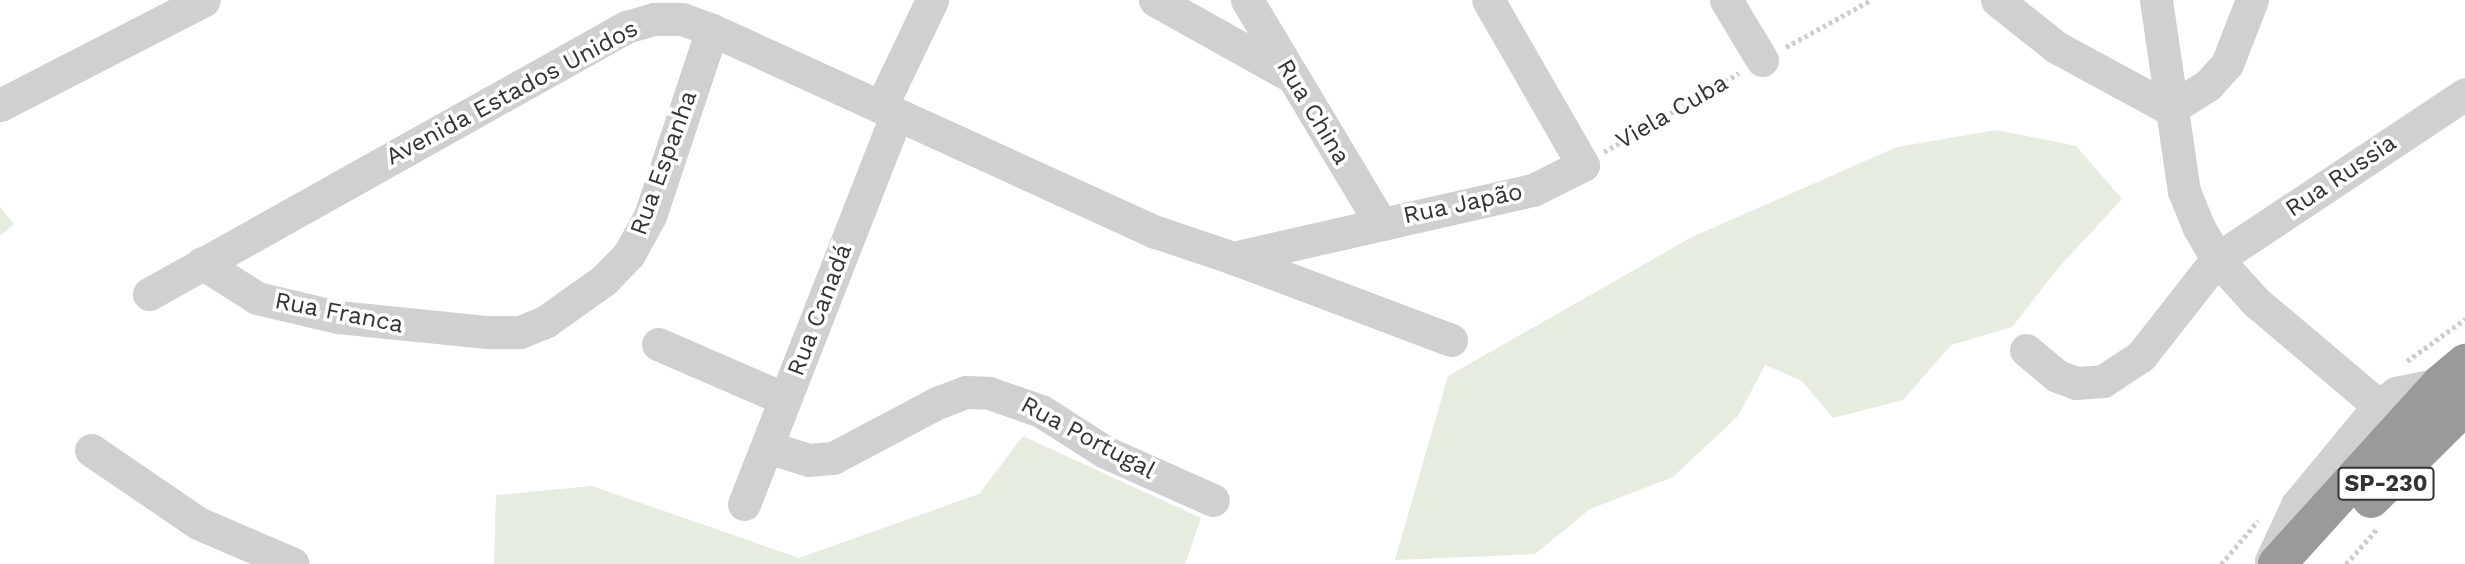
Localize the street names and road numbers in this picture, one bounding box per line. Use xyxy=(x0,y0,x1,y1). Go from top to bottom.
street label: Avenida Estados Unidos xyxy=(381,14,643,172)
street label: Rua China xyxy=(1270,54,1356,170)
street label: Viela Cuba xyxy=(1611,68,1733,156)
street label: Rua Espanha xyxy=(624,87,704,239)
street label: Rua Russia xyxy=(2280,128,2402,224)
street label: Rua Japão xyxy=(1400,177,1526,231)
street label: Rua Canadá xyxy=(782,240,858,380)
street label: Rua Franca xyxy=(272,286,406,340)
street label: Rua Portugal xyxy=(1016,390,1160,486)
road number: SP-230 xyxy=(2337,464,2435,504)

